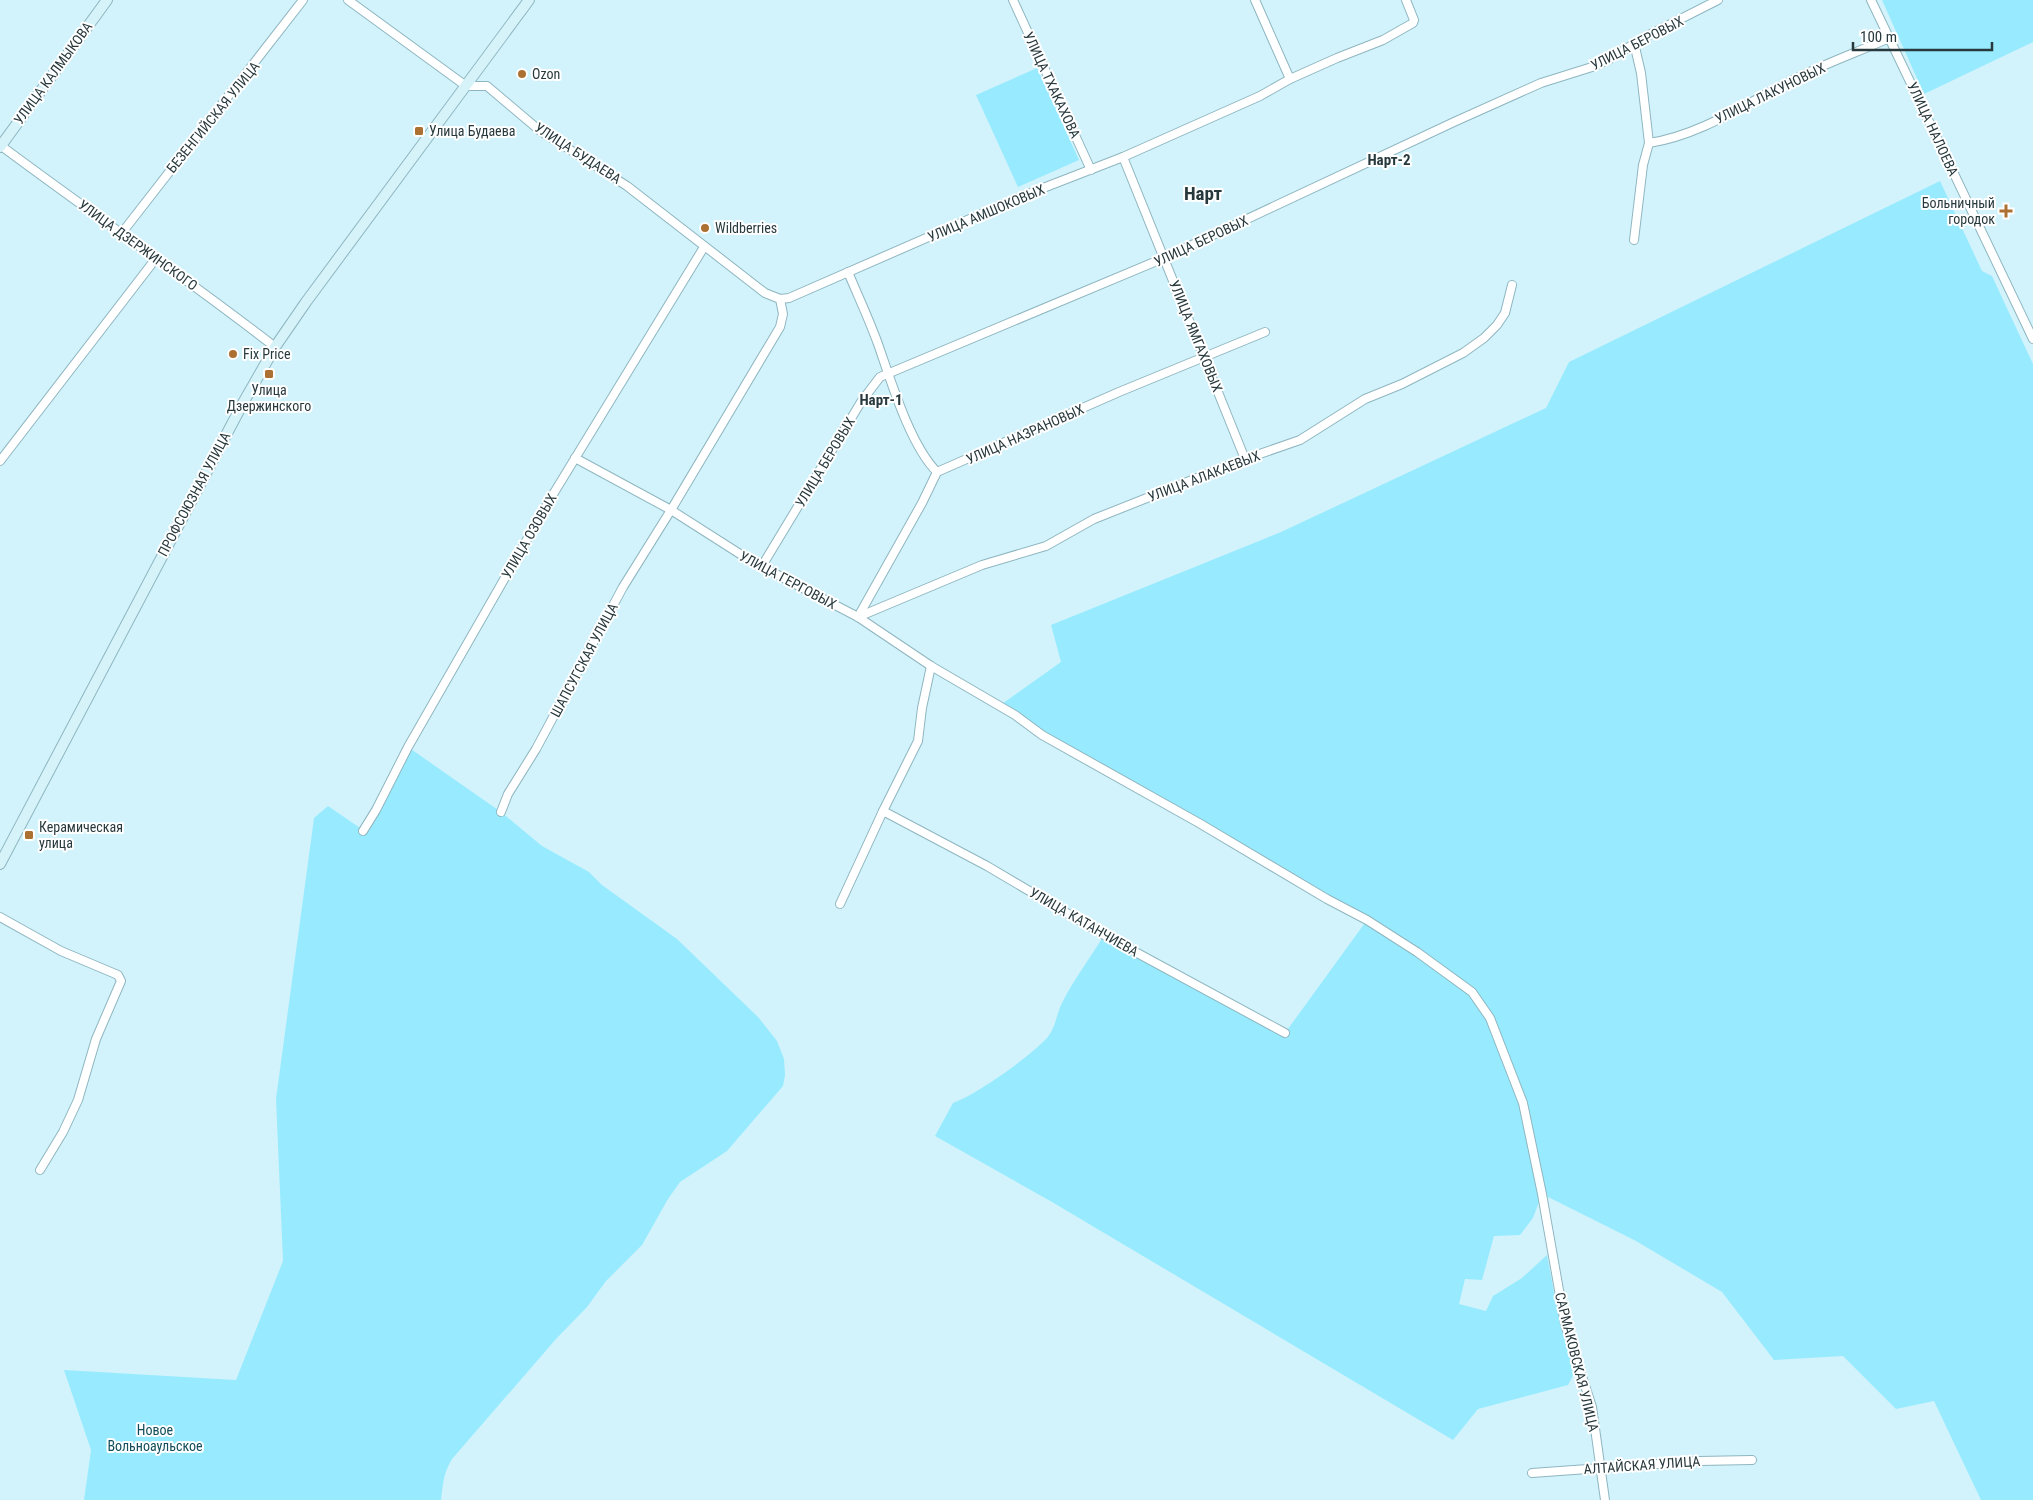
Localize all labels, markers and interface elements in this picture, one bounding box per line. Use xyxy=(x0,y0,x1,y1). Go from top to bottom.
street label: УЛИЦА БЕРОВЫХ xyxy=(1588,13,1686,73)
street label: УЛИЦА КАЛМЫКОВА xyxy=(11,19,95,127)
scale bar xyxy=(1853,20,1992,52)
text: 100 m xyxy=(1860,28,1897,46)
street label: УЛИЦА ТХАКАХОВА xyxy=(1020,29,1084,141)
street label: БЕЗЕНГИЙСКАЯ УЛИЦА xyxy=(163,58,263,176)
street label: УЛИЦА ЛАКУНОВЫХ xyxy=(1712,59,1828,127)
place label: Ozon xyxy=(532,66,560,82)
marker: Ozon xyxy=(516,68,528,80)
street label: УЛИЦА НАЛОЕВА xyxy=(1904,80,1962,178)
street label: УЛИЦА БУДАЕВА xyxy=(532,119,624,187)
place label: Улица Будаева xyxy=(429,123,515,139)
marker: Улица Будаева xyxy=(413,125,425,137)
district label: Нарт-2 xyxy=(1367,151,1411,169)
street label: УЛИЦА АМШОКОВЫХ xyxy=(925,181,1047,245)
district label: Нарт xyxy=(1184,182,1223,205)
place label: Больничный городок xyxy=(1922,195,1995,227)
street label: УЛИЦА ДЗЕРЖИНСКОГО xyxy=(75,196,201,294)
marker: Больничный городок xyxy=(1999,204,2013,218)
street label: УЛИЦА БЕРОВЫХ xyxy=(1151,212,1251,270)
place label: Wildberries xyxy=(715,220,777,236)
marker: Wildberries xyxy=(699,222,711,234)
street label: УЛИЦА ЯМГАХОВЫХ xyxy=(1166,278,1226,394)
place label: Fix Price xyxy=(243,346,291,362)
marker: Fix Price xyxy=(227,348,239,360)
marker: Улица Дзержинского xyxy=(263,368,275,380)
place label: Улица Дзержинского xyxy=(227,382,311,414)
district label: Нарт-1 xyxy=(859,391,903,409)
street label: УЛИЦА НАЗРАНОВЫХ xyxy=(964,401,1087,467)
street label: УЛИЦА БЕРОВЫХ xyxy=(792,414,858,510)
street label: ПРОФСОЮЗНАЯ УЛИЦА xyxy=(154,429,234,559)
street label: УЛИЦА АЛАКАЕВЫХ xyxy=(1146,447,1263,505)
street label: УЛИЦА ОЗОВЫХ xyxy=(498,491,560,581)
street label: УЛИЦА ГЕРГОВЫХ xyxy=(737,548,839,612)
street label: ШАПСУГСКАЯ УЛИЦА xyxy=(547,600,621,720)
place label: Керамическая улица xyxy=(39,819,123,851)
marker: Керамическая улица xyxy=(23,829,35,841)
street label: УЛИЦА КАТАНЧИЕВА xyxy=(1027,884,1141,960)
street label: САРМАКОВСКАЯ УЛИЦА xyxy=(1552,1291,1602,1433)
park label: Новое Вольноаульское xyxy=(107,1422,203,1454)
street label: АЛТАЙСКАЯ УЛИЦА xyxy=(1583,1453,1701,1477)

